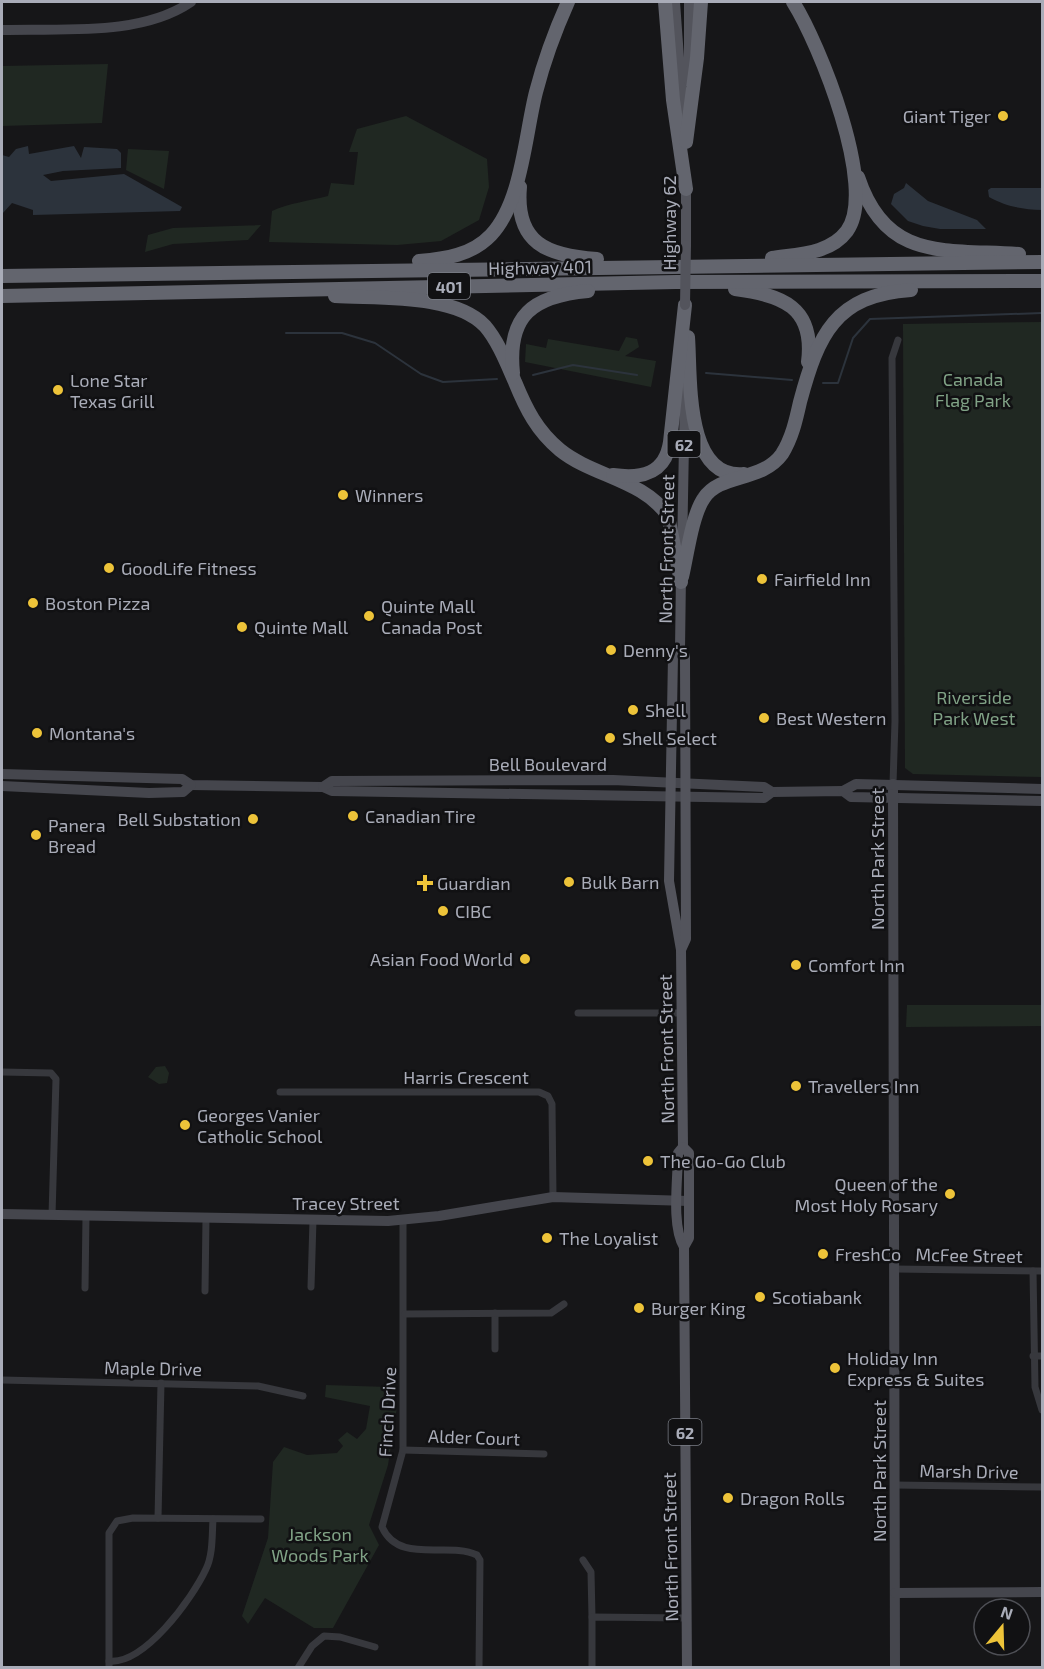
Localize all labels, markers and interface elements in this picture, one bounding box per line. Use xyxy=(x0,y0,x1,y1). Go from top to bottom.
place label: Giant Tiger xyxy=(903,105,991,127)
marker: Giant Tiger xyxy=(996,109,1010,123)
street label: Highway 62 xyxy=(658,175,680,271)
street label: Highway 401 xyxy=(488,255,592,279)
road number: 401 xyxy=(428,273,470,299)
park label: Canada Flag Park xyxy=(935,368,1011,411)
place label: Lone Star Texas Grill xyxy=(70,369,155,412)
marker: Lone Star Texas Grill xyxy=(51,383,65,397)
road number: 62 xyxy=(668,431,700,457)
street label: North Front Street xyxy=(654,474,678,624)
place label: Winners xyxy=(355,484,423,506)
marker: Winners xyxy=(336,488,350,502)
place label: GoodLife Fitness xyxy=(121,557,257,579)
marker: GoodLife Fitness xyxy=(102,561,116,575)
place label: Fairfield Inn xyxy=(774,568,871,590)
marker: Fairfield Inn xyxy=(755,572,769,586)
place label: Boston Pizza xyxy=(45,592,150,614)
place label: Quinte Mall Canada Post xyxy=(381,595,483,638)
marker: Boston Pizza xyxy=(26,596,40,610)
marker: Quinte Mall Canada Post xyxy=(362,609,376,623)
place label: Quinte Mall xyxy=(254,616,349,638)
marker: Quinte Mall xyxy=(235,620,249,634)
place label: Denny's xyxy=(623,639,688,661)
marker: Denny's xyxy=(604,643,618,657)
park label: Riverside Park West xyxy=(933,686,1016,729)
place label: Shell xyxy=(645,699,687,721)
marker: Shell xyxy=(626,703,640,717)
place label: Best Western xyxy=(776,707,886,729)
marker: Best Western xyxy=(757,711,771,725)
place label: Montana's xyxy=(49,722,135,744)
marker: Montana's xyxy=(30,726,44,740)
place label: Shell Select xyxy=(622,727,717,749)
marker: Shell Select xyxy=(603,731,617,745)
street label: Bell Boulevard xyxy=(489,753,607,775)
street label: North Park Street xyxy=(866,788,888,930)
place label: Canadian Tire xyxy=(365,805,476,827)
place label: Bell Substation xyxy=(117,808,241,830)
marker: Canadian Tire xyxy=(346,809,360,823)
marker: Bell Substation xyxy=(246,812,260,826)
place label: Panera Bread xyxy=(48,814,106,857)
marker: Panera Bread xyxy=(29,828,43,842)
place label: Bulk Barn xyxy=(581,871,659,893)
place label: Guardian xyxy=(437,872,511,894)
marker: Bulk Barn xyxy=(562,875,576,889)
marker: Guardian xyxy=(418,876,432,890)
place label: CIBC xyxy=(455,900,491,922)
marker: CIBC xyxy=(436,904,450,918)
place label: Asian Food World xyxy=(370,948,513,970)
marker: Asian Food World xyxy=(518,952,532,966)
place label: Comfort Inn xyxy=(808,954,905,976)
marker: Comfort Inn xyxy=(789,958,803,972)
street label: North Front Street xyxy=(654,974,678,1124)
street label: Harris Crescent xyxy=(403,1066,529,1088)
place label: Travellers Inn xyxy=(808,1075,919,1097)
marker: Travellers Inn xyxy=(789,1079,803,1093)
place label: Georges Vanier Catholic School xyxy=(197,1104,323,1147)
marker: Georges Vanier Catholic School xyxy=(178,1118,192,1132)
place label: The Go-Go Club xyxy=(660,1150,786,1172)
marker: The Go-Go Club xyxy=(641,1154,655,1168)
place label: Queen of the Most Holy Rosary xyxy=(795,1173,938,1216)
marker: Queen of the Most Holy Rosary xyxy=(943,1187,957,1201)
street label: Tracey Street xyxy=(292,1192,400,1214)
place label: The Loyalist xyxy=(559,1227,658,1249)
marker: The Loyalist xyxy=(540,1231,554,1245)
place label: FreshCo xyxy=(835,1243,901,1265)
street label: McFee Street xyxy=(915,1243,1023,1267)
marker: FreshCo xyxy=(816,1247,830,1261)
place label: Scotiabank xyxy=(772,1286,862,1308)
marker: Scotiabank xyxy=(753,1290,767,1304)
place label: Burger King xyxy=(651,1297,746,1319)
marker: Burger King xyxy=(632,1301,646,1315)
place label: Holiday Inn Express & Suites xyxy=(847,1347,984,1390)
street label: Maple Drive xyxy=(104,1356,202,1380)
marker: Holiday Inn Express & Suites xyxy=(828,1361,842,1375)
street label: Finch Drive xyxy=(374,1366,400,1458)
street label: North Park Street xyxy=(868,1400,890,1542)
road number: 62 xyxy=(668,1419,702,1445)
street label: Alder Court xyxy=(428,1424,521,1450)
street label: Marsh Drive xyxy=(919,1459,1019,1483)
street label: North Front Street xyxy=(658,1472,682,1622)
place label: Dragon Rolls xyxy=(740,1487,845,1509)
marker: Dragon Rolls xyxy=(721,1491,735,1505)
park label: Jackson Woods Park xyxy=(271,1523,369,1566)
north arrow xyxy=(972,1597,1032,1657)
text: N xyxy=(998,1601,1016,1623)

